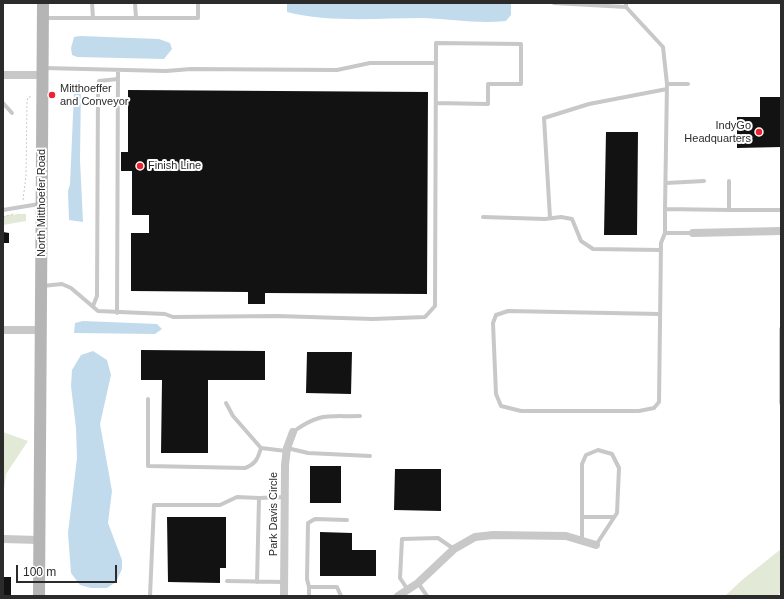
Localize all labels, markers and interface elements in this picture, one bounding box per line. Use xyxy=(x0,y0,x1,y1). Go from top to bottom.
place label: Mitthoeffer and Conveyor xyxy=(60,82,128,108)
marker: Mitthoeffer and Conveyor xyxy=(47,90,57,100)
place label: IndyGo Headquarters xyxy=(684,119,751,145)
marker: IndyGo Headquarters xyxy=(754,127,764,137)
street label: North Mitthoefer Road xyxy=(35,149,49,257)
place label: Finish Line xyxy=(148,159,201,173)
marker: Finish Line xyxy=(135,161,145,171)
street label: Park Davis Circle xyxy=(267,472,281,556)
scale bar xyxy=(18,557,119,583)
text: 100 m xyxy=(23,565,56,579)

